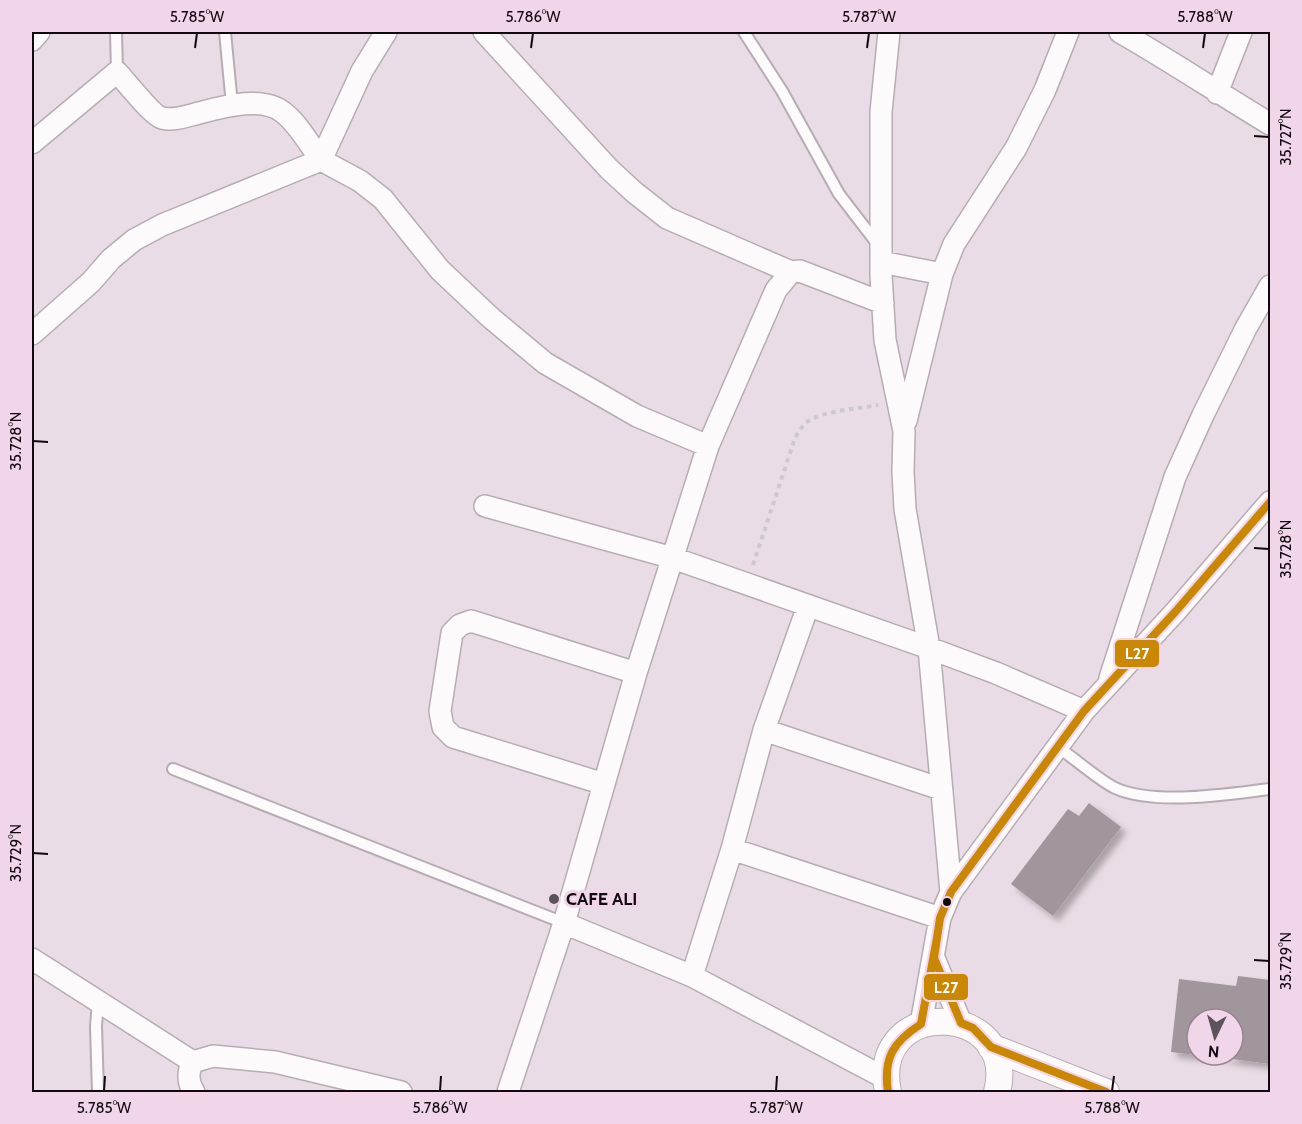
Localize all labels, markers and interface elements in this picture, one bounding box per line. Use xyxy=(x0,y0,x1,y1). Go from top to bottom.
text: 5.785°W xyxy=(170,8,225,26)
text: 5.786°W xyxy=(506,8,561,26)
text: 5.787°W xyxy=(842,8,897,26)
text: 5.788°W xyxy=(1177,8,1234,26)
text: 35.727°N xyxy=(1277,108,1295,166)
text: 35.728°N xyxy=(7,412,25,470)
text: 35.728°N xyxy=(1277,520,1295,578)
line badge: L27 xyxy=(1114,639,1160,668)
text: L27 xyxy=(1125,644,1150,663)
text: 35.729°N xyxy=(7,824,25,882)
place label: CAFE ALI xyxy=(566,888,637,910)
marker: CAFE ALI xyxy=(547,892,561,906)
unlabelled marker xyxy=(941,896,953,908)
text: 35.729°N xyxy=(1277,932,1295,990)
line badge: L27 xyxy=(923,973,969,1001)
text: L27 xyxy=(934,978,959,997)
north arrow xyxy=(1185,1007,1245,1067)
text: N xyxy=(1207,1041,1220,1061)
text: 5.785°W xyxy=(77,1099,132,1117)
text: 5.786°W xyxy=(413,1099,468,1117)
text: 5.787°W xyxy=(749,1099,804,1117)
text: 5.788°W xyxy=(1084,1099,1141,1117)

